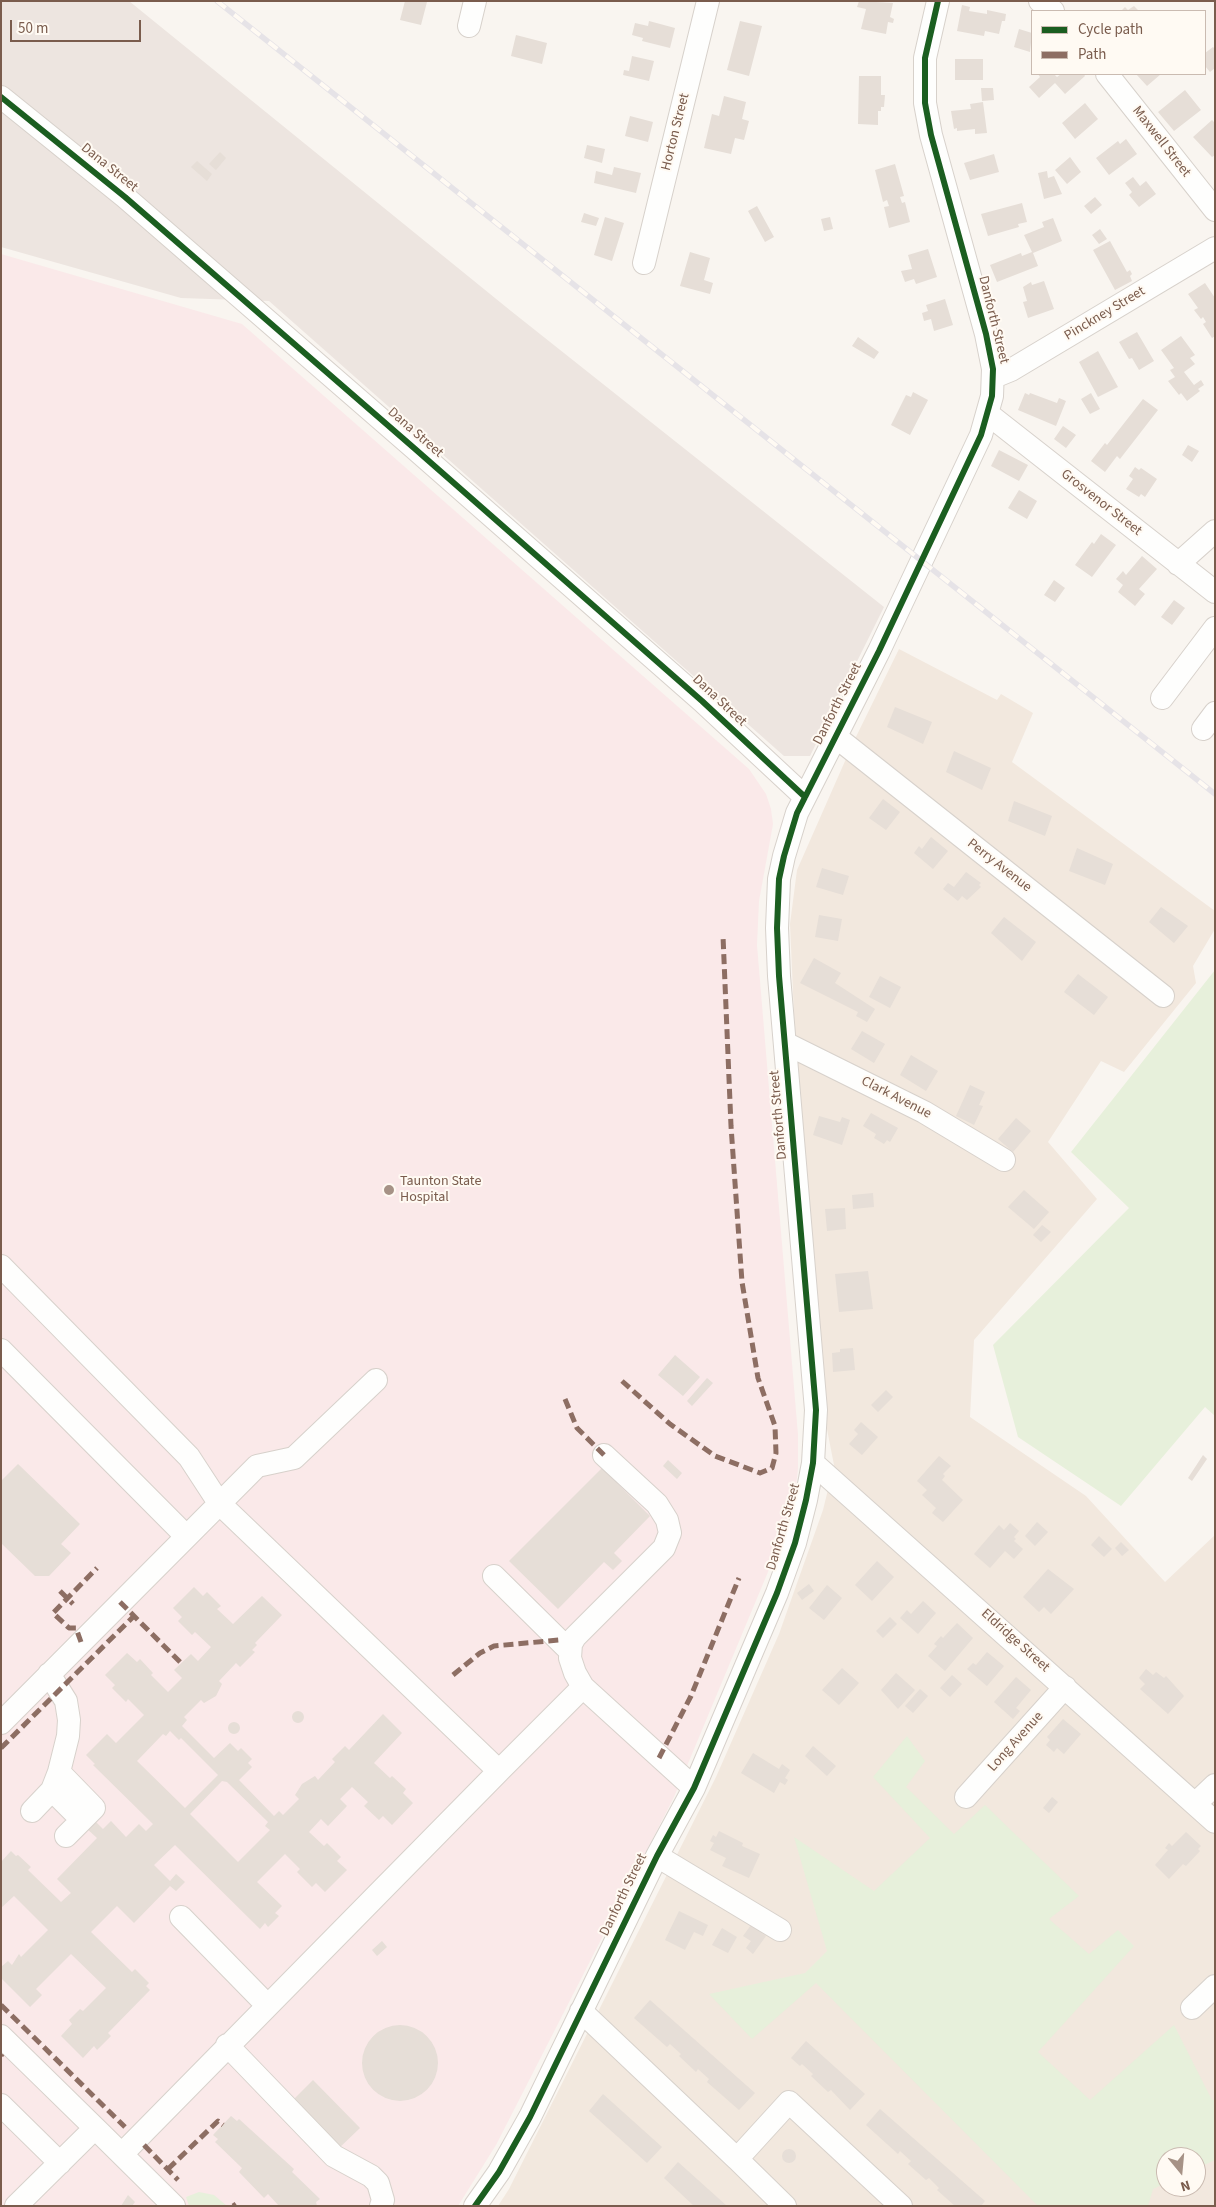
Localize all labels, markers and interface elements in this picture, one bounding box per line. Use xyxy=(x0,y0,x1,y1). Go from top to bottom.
scale bar xyxy=(12,10,144,42)
legend xyxy=(1031,10,1206,75)
text: 50 m xyxy=(18,18,48,39)
text: Cycle path xyxy=(1078,19,1143,40)
text: Path xyxy=(1078,44,1106,65)
street label: Horton Street xyxy=(658,92,694,172)
street label: Maxwell Street xyxy=(1128,103,1194,181)
street label: Dana Street xyxy=(77,140,141,196)
street label: Danforth Street xyxy=(974,274,1012,366)
street label: Pinckney Street xyxy=(1061,283,1149,345)
street label: Dana Street xyxy=(384,404,446,462)
street label: Grosvenor Street xyxy=(1057,466,1145,540)
street label: Danforth Street xyxy=(810,660,866,748)
street label: Dana Street xyxy=(688,672,750,730)
street label: Perry Avenue xyxy=(963,836,1035,896)
street label: Danforth Street xyxy=(767,1069,791,1161)
street label: Clark Avenue xyxy=(858,1073,934,1123)
place label: Taunton State Hospital xyxy=(400,1174,481,1206)
marker: Taunton State Hospital xyxy=(382,1183,396,1197)
street label: Danforth Street xyxy=(764,1481,804,1573)
street label: Eldridge Street xyxy=(977,1606,1053,1676)
street label: Long Avenue xyxy=(985,1709,1047,1775)
street label: Danforth Street xyxy=(597,1851,651,1939)
north arrow xyxy=(1156,2147,1206,2197)
text: N xyxy=(1178,2174,1192,2196)

